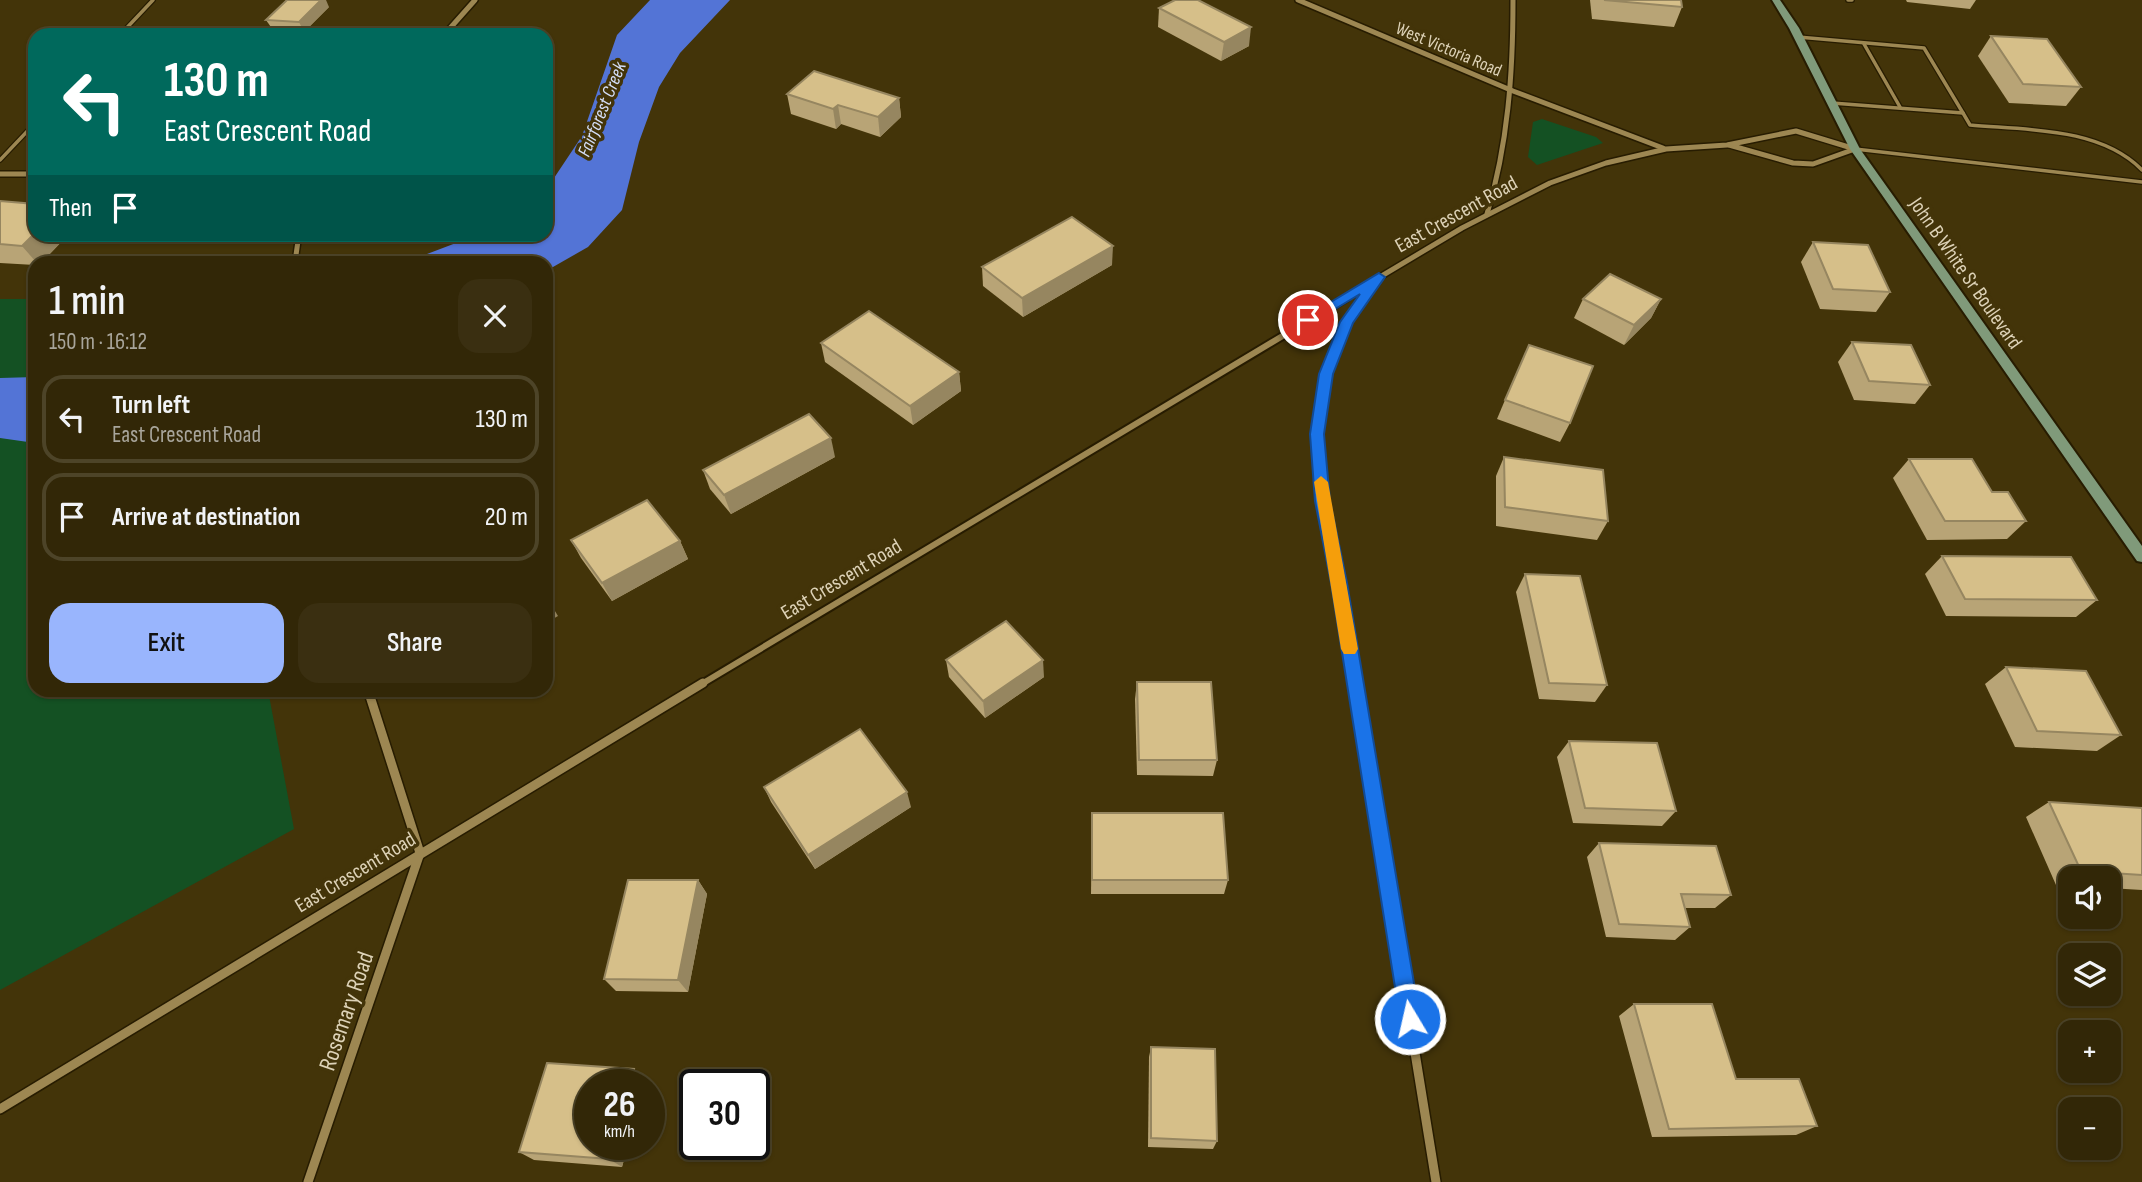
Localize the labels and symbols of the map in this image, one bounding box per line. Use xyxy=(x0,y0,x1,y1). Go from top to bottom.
street label: West Victoria Road xyxy=(1393,18,1505,81)
water label: Fairforest Creek xyxy=(573,58,632,160)
street label: East Crescent Road xyxy=(1391,171,1522,258)
street label: John B White Sr Boulevard xyxy=(1903,192,2027,354)
pin xyxy=(1278,290,1338,350)
street label: East Crescent Road xyxy=(776,534,906,625)
street label: East Crescent Road xyxy=(290,827,420,918)
street label: Rosemary Road xyxy=(313,948,380,1074)
position arrow xyxy=(1373,982,1447,1056)
speed limit sign: 30 xyxy=(679,1069,770,1160)

